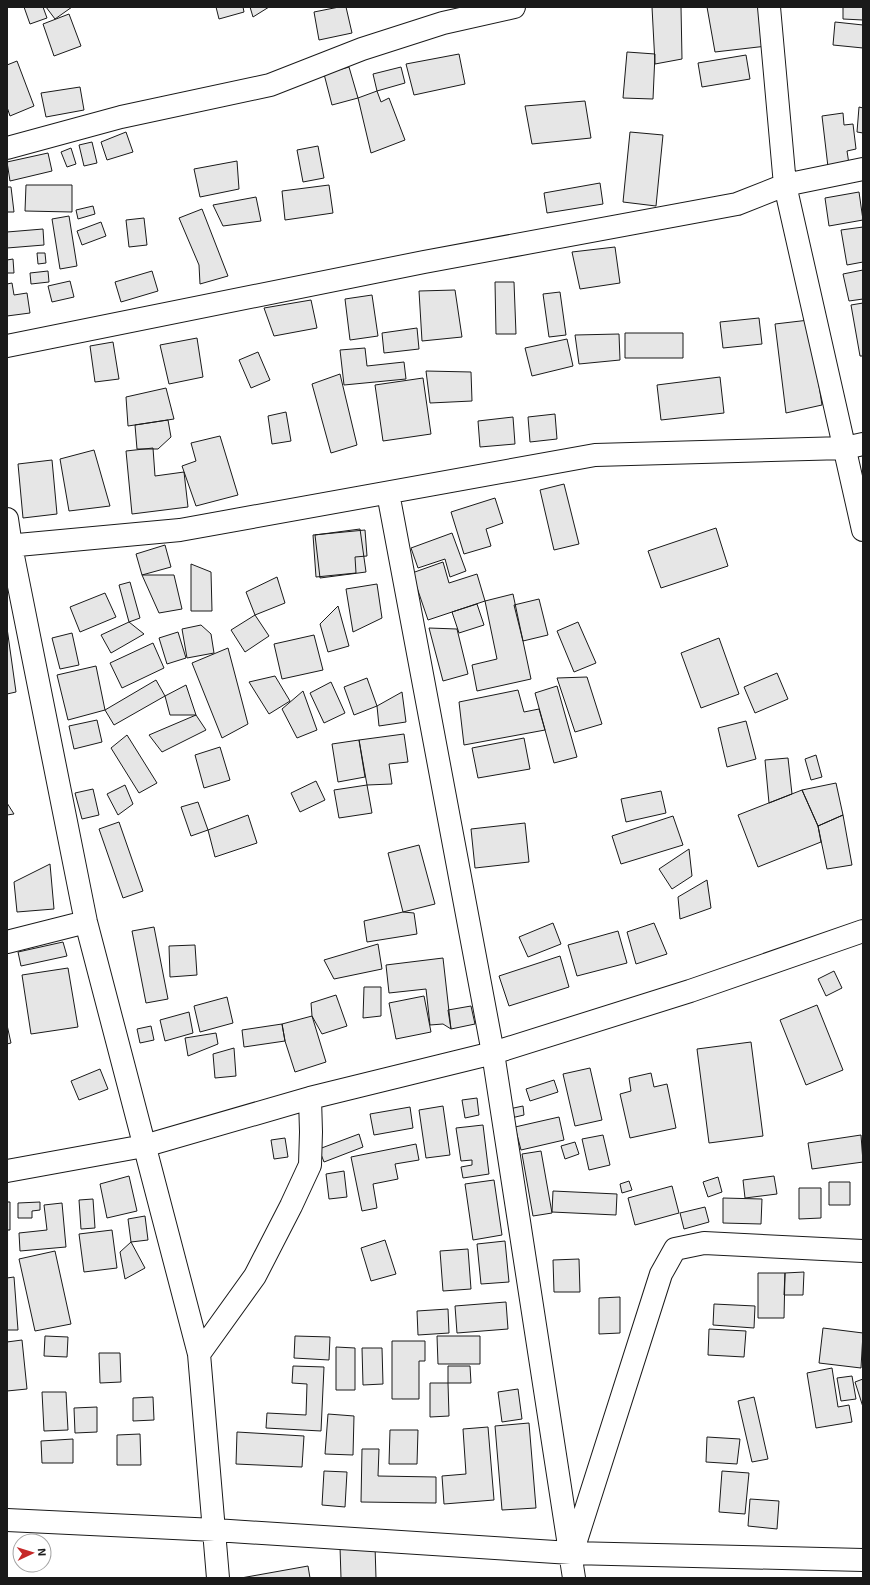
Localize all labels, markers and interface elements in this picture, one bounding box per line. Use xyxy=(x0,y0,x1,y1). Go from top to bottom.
north arrow xyxy=(12,1533,52,1573)
text: N xyxy=(36,1548,49,1557)

